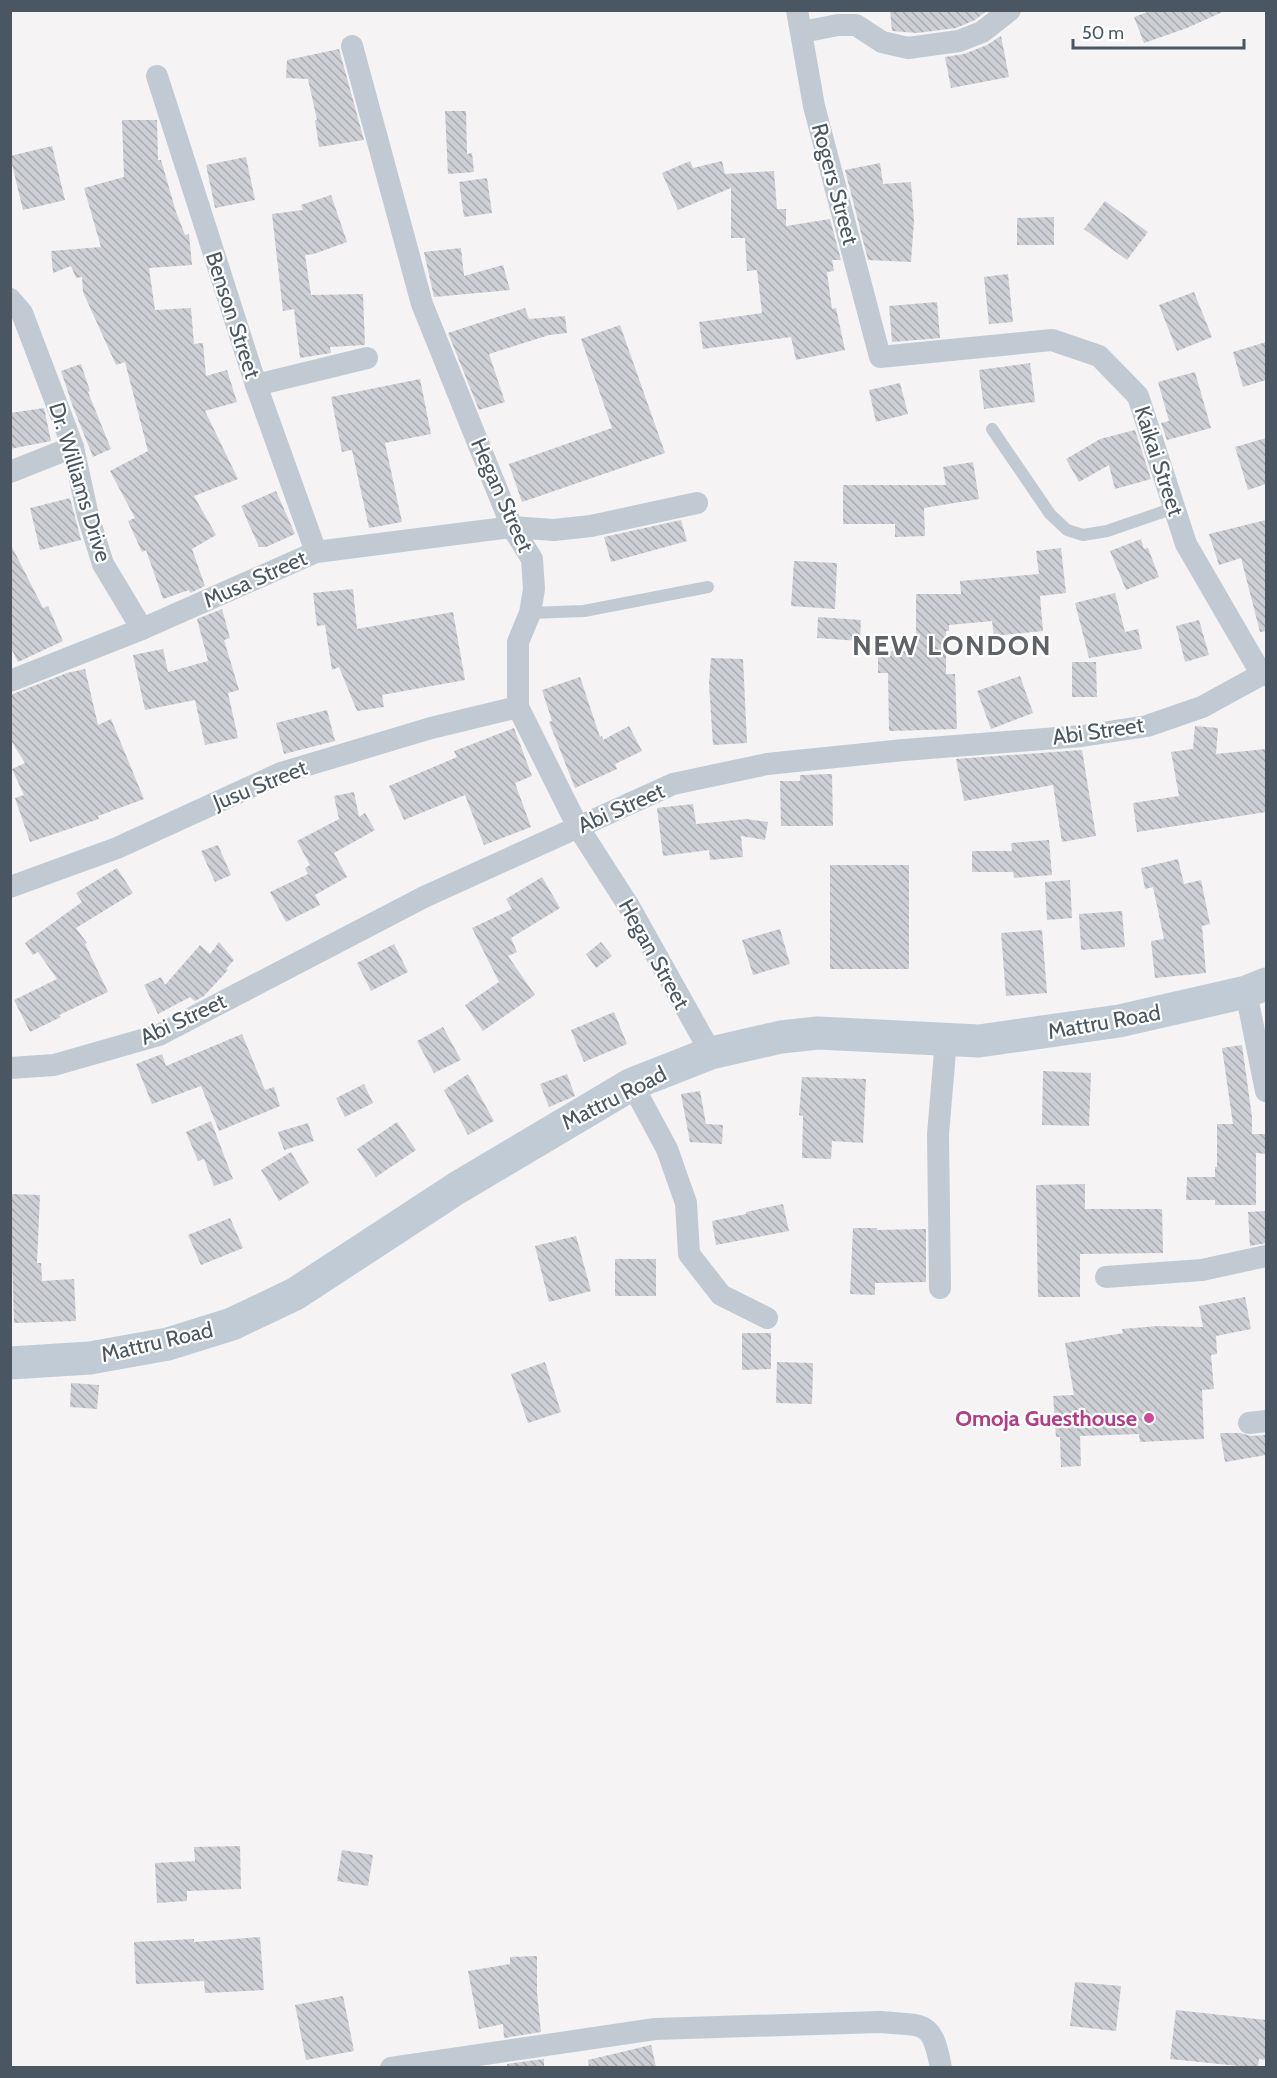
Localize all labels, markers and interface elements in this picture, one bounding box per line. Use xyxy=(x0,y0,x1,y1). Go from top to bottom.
scale bar xyxy=(1073,12,1244,50)
text: 50 m xyxy=(1082,22,1124,44)
street label: Rogers Street xyxy=(806,120,864,248)
street label: Benson Street xyxy=(200,248,266,382)
street label: Dr. Williams Drive xyxy=(43,399,117,565)
street label: Kaikai Street xyxy=(1129,403,1190,520)
street label: Hegan Street xyxy=(465,434,539,557)
street label: Musa Street xyxy=(199,544,311,614)
district label: NEW LONDON xyxy=(852,628,1052,662)
street label: Abi Street xyxy=(1051,711,1146,751)
street label: Jusu Street xyxy=(208,754,312,816)
street label: Abi Street xyxy=(574,777,669,839)
street label: Hegan Street xyxy=(613,894,696,1014)
street label: Abi Street xyxy=(136,987,231,1051)
street label: Mattru Road xyxy=(1045,999,1163,1045)
street label: Mattru Road xyxy=(557,1060,671,1136)
street label: Mattru Road xyxy=(98,1316,216,1368)
place label: Omoja Guesthouse xyxy=(955,1405,1137,1432)
marker: Omoja Guesthouse xyxy=(1142,1411,1156,1425)

